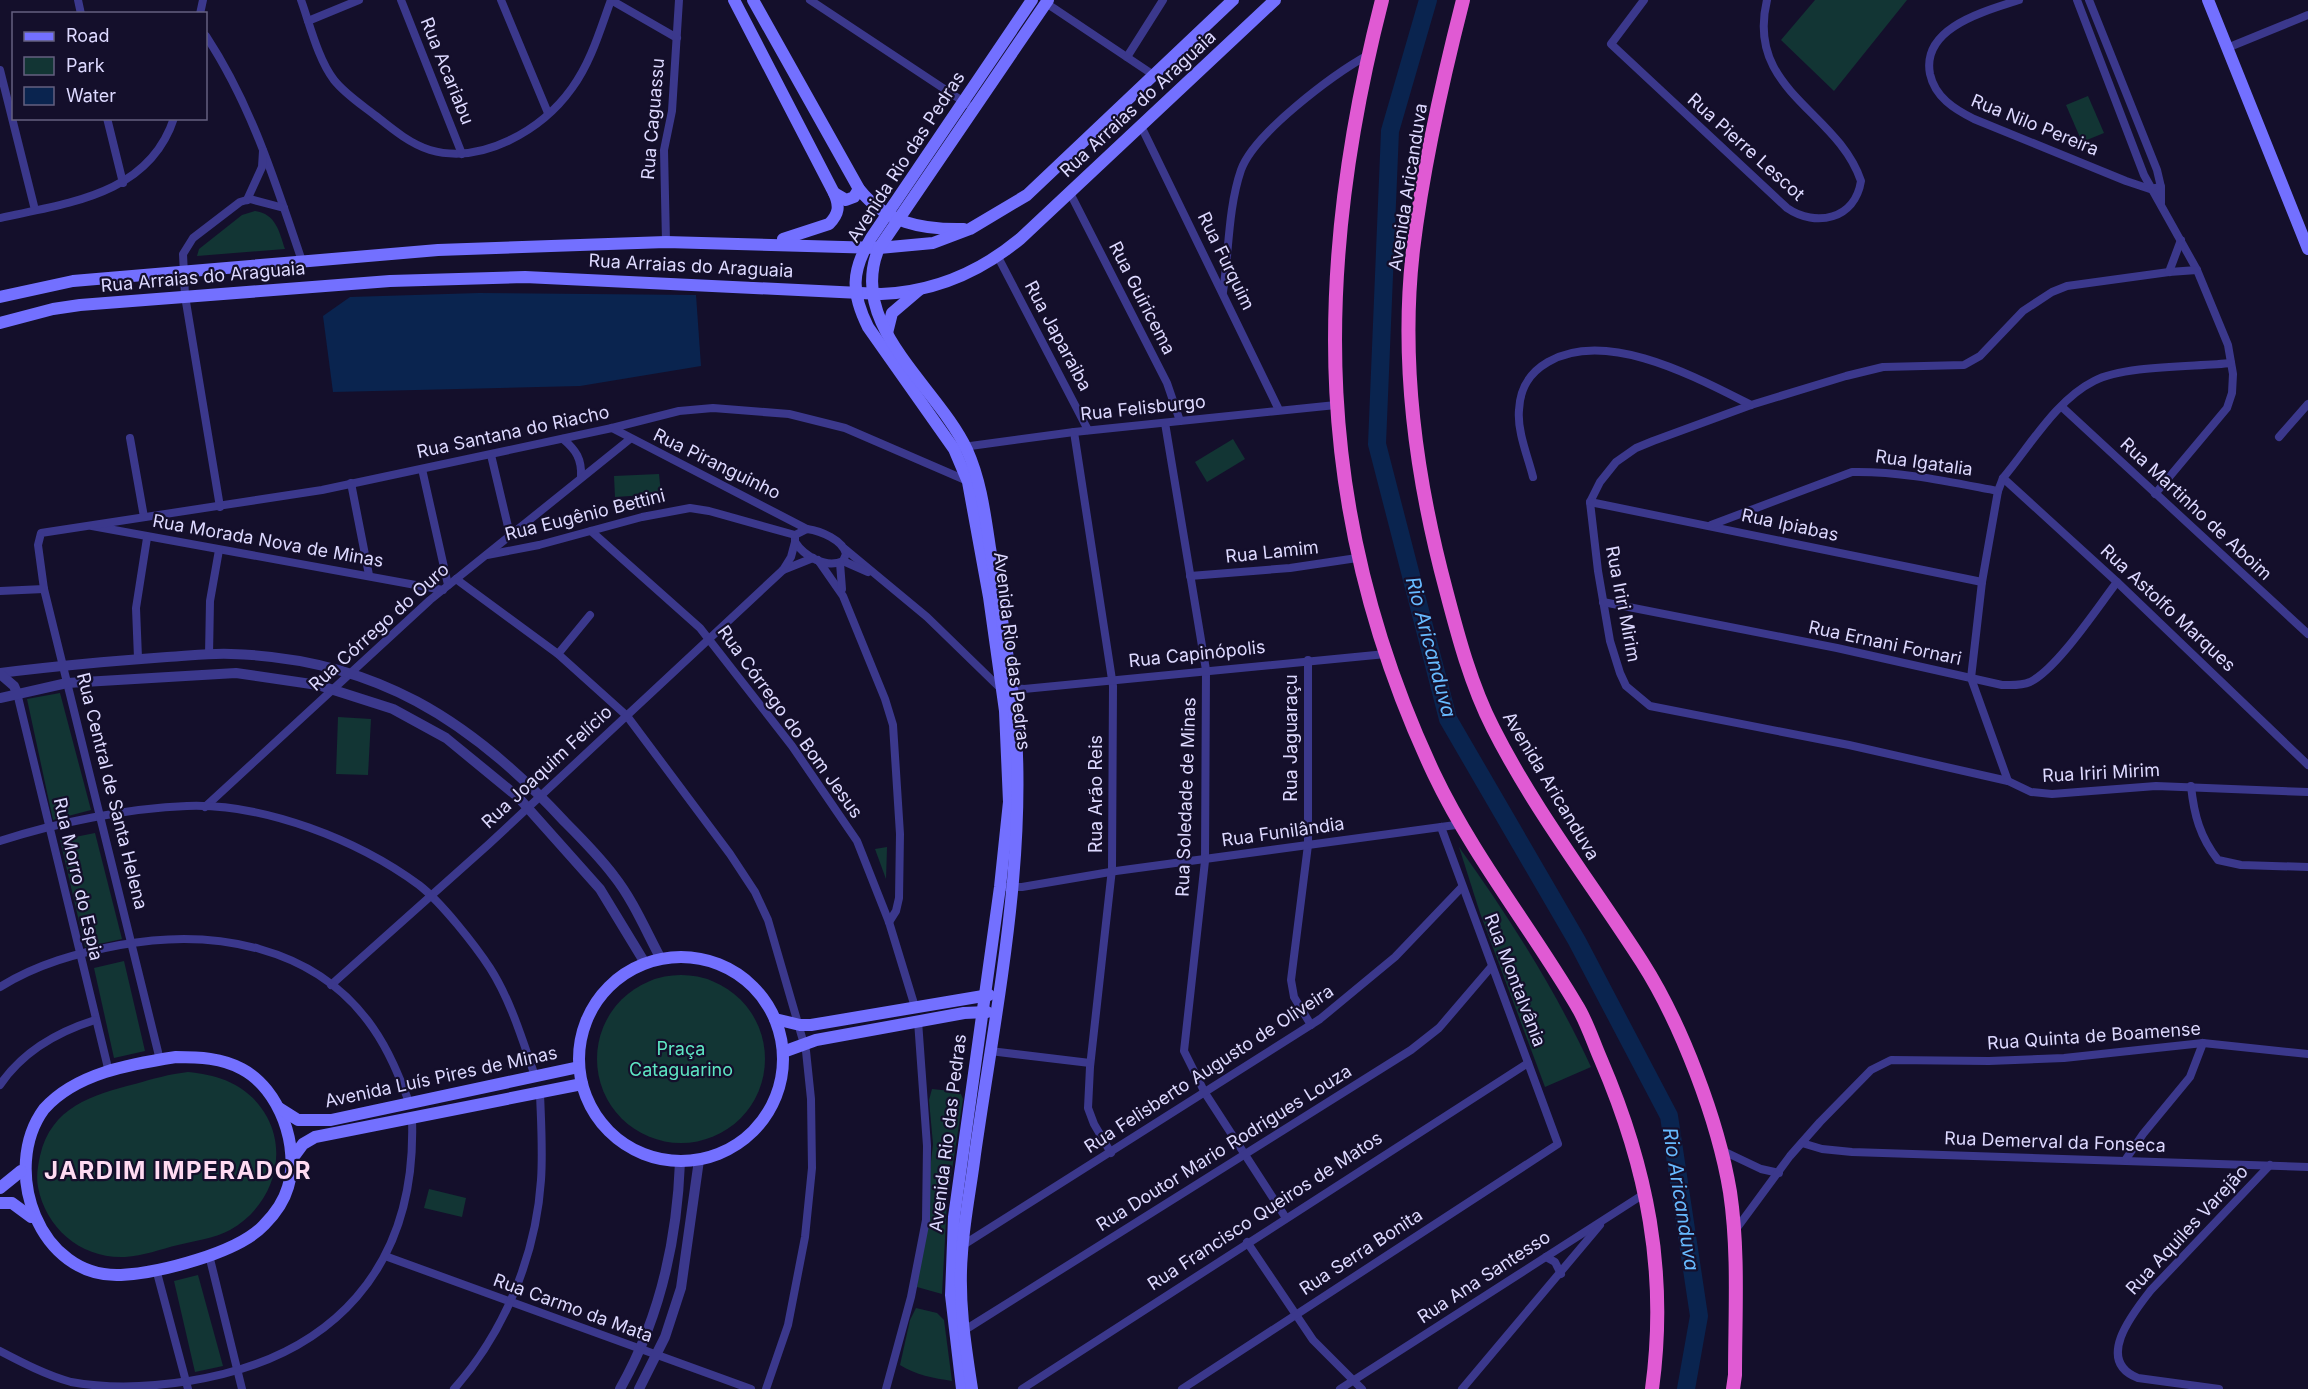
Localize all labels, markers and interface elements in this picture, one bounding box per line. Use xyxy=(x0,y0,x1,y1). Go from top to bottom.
legend xyxy=(12,12,207,120)
street label: Rua Acariabu xyxy=(416,14,478,127)
text: Road xyxy=(66,25,109,46)
street label: Rua Arraias do Araguaia xyxy=(1055,26,1220,181)
text: Park xyxy=(66,55,105,76)
street label: Rua Caguassu xyxy=(637,57,668,181)
street label: Avenida Rio das Pedras xyxy=(842,67,969,246)
text: Water xyxy=(66,85,116,106)
street label: Rua Pierre Lescot xyxy=(1684,89,1809,205)
street label: Rua Nilo Pereira xyxy=(1968,89,2102,160)
street label: Avenida Aricanduva xyxy=(1384,102,1431,272)
street label: Rua Furquim xyxy=(1194,208,1259,313)
street label: Rua Guiricema xyxy=(1105,238,1180,358)
street label: Rua Arraias do Araguaia xyxy=(588,250,794,281)
street label: Rua Arraias do Araguaia xyxy=(100,257,306,296)
street label: Rua Japaraiba xyxy=(1021,277,1096,394)
street label: Rua Felisburgo xyxy=(1079,390,1207,425)
street label: Rua Santana do Riacho xyxy=(415,401,611,462)
street label: Rua Piranguinho xyxy=(650,424,784,503)
street label: Rua Martinho de Aboim xyxy=(2116,433,2276,584)
street label: Rua Igatalia xyxy=(1874,445,1974,480)
street label: Rua Eugênio Bettini xyxy=(503,484,667,545)
street label: Rua Ipiabas xyxy=(1740,504,1840,545)
street label: Rua Morada Nova de Minas xyxy=(151,510,385,571)
street label: Rua Lamim xyxy=(1224,536,1320,567)
street label: Rua Astolfo Marques xyxy=(2097,540,2240,676)
street label: Rua Iriri Mirim xyxy=(1602,544,1645,664)
street label: Avenida Rio das Pedras xyxy=(990,551,1035,751)
street label: Rua Córrego do Ouro xyxy=(304,558,453,695)
water label: Rio Aricanduva xyxy=(1401,574,1461,720)
street label: Rua Ernani Fornari xyxy=(1807,616,1964,669)
street label: Rua Córrego do Bom Jesus xyxy=(713,621,867,822)
street label: Rua Capinópolis xyxy=(1127,636,1266,671)
street label: Rua Central de Santa Helena xyxy=(73,670,152,911)
street label: Rua Jaguaraçu xyxy=(1280,674,1301,802)
street label: Rua Soledade de Minas xyxy=(1172,697,1199,897)
street label: Rua Joaquim Felício xyxy=(477,701,616,832)
street label: Avenida Aricanduva xyxy=(1499,708,1604,864)
street label: Rua Arão Reis xyxy=(1085,735,1106,853)
street label: Rua Iriri Mirim xyxy=(2042,759,2160,786)
street label: Rua Morro do Espia xyxy=(50,795,107,962)
street label: Rua Funilândia xyxy=(1220,813,1346,851)
street label: Rua Montalvânia xyxy=(1480,910,1551,1049)
street label: Rua Felisberto Augusto de Oliveira xyxy=(1080,980,1337,1157)
street label: Rua Quinta de Boamense xyxy=(1986,1018,2202,1053)
street label: Avenida Rio das Pedras xyxy=(925,1033,970,1233)
park label: Praça Cataguarino xyxy=(629,1038,733,1080)
street label: Avenida Luís Pires de Minas xyxy=(323,1042,559,1111)
street label: Rua Doutor Mario Rodrigues Louza xyxy=(1092,1060,1355,1235)
water label: Rio Aricanduva xyxy=(1658,1126,1704,1272)
street label: Rua Francisco Queiros de Matos xyxy=(1144,1127,1386,1294)
street label: Rua Demerval da Fonseca xyxy=(1944,1127,2166,1156)
district label: JARDIM IMPERADOR xyxy=(44,1156,312,1185)
street label: Rua Aquiles Varejão xyxy=(2121,1161,2252,1299)
street label: Rua Serra Bonita xyxy=(1295,1204,1426,1299)
street label: Rua Ana Santesso xyxy=(1413,1226,1554,1327)
street label: Rua Carmo da Mata xyxy=(491,1269,656,1346)

